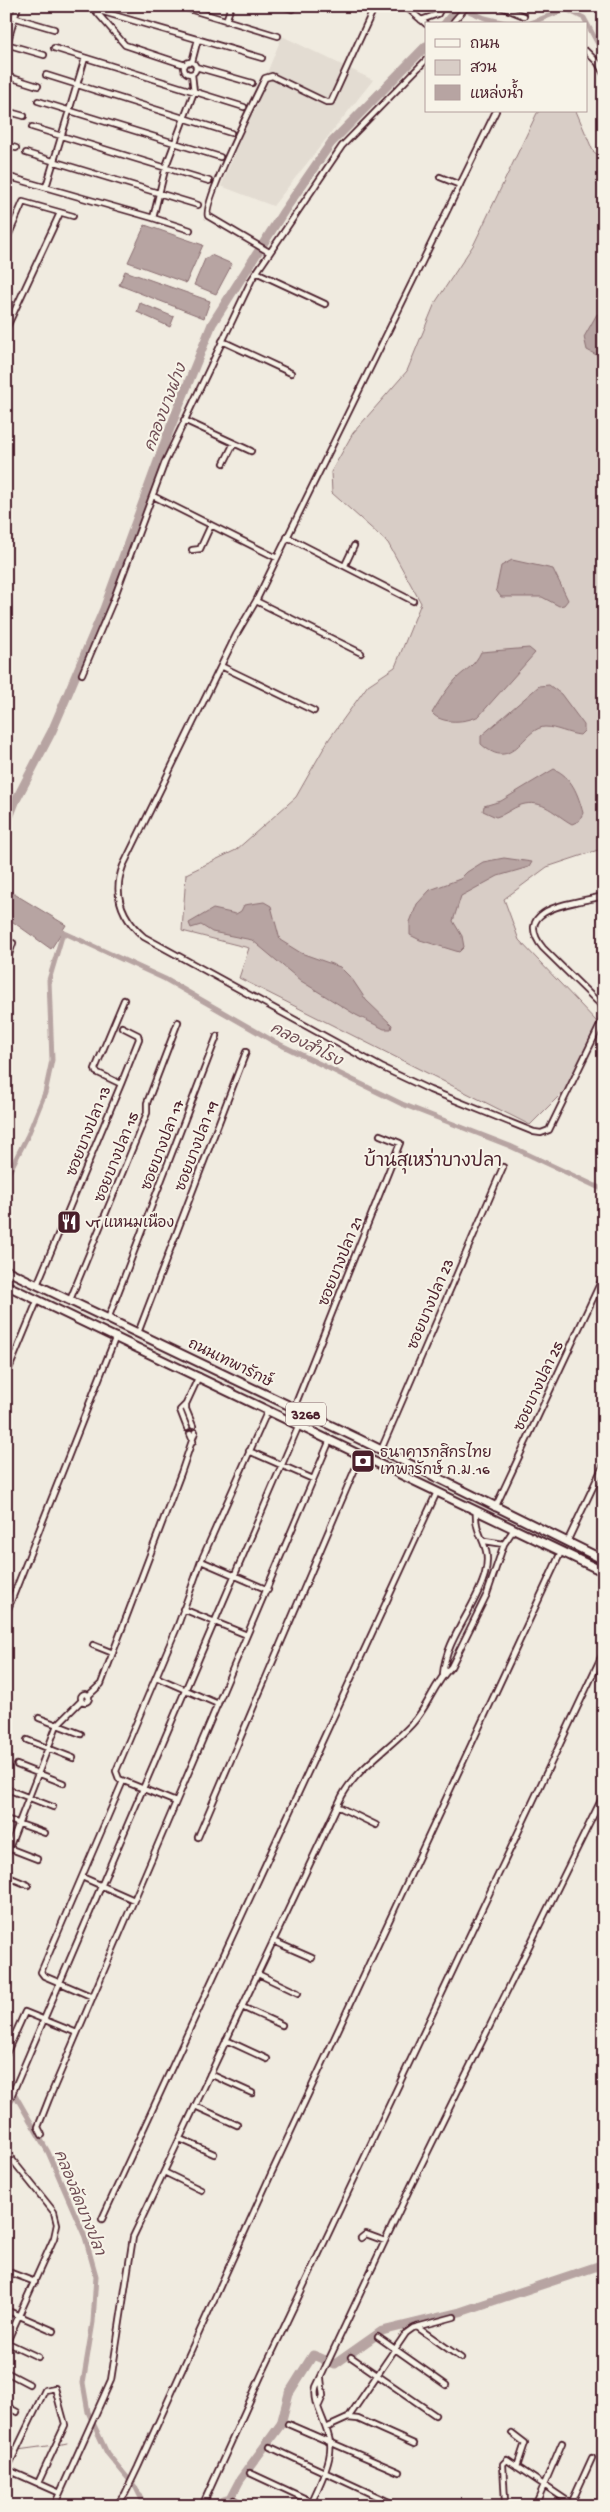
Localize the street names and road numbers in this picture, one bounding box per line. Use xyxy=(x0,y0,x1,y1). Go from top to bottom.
street label: ซอยบางปลา 13 xyxy=(62,1083,116,1179)
street label: ซอยบางปลา 17 xyxy=(136,1096,190,1194)
street label: ซอยบางปลา 19 xyxy=(171,1098,224,1194)
street label: ซอยบางปลา 15 xyxy=(90,1109,144,1205)
street label: ซอยบางปลา 21 xyxy=(314,1214,368,1309)
street label: ซอยบางปลา 23 xyxy=(403,1256,459,1353)
street label: ถนนเทพารักษ์ xyxy=(185,1333,278,1393)
street label: ซอยบางปลา 25 xyxy=(509,1338,568,1435)
road number: 3268 xyxy=(286,1402,326,1426)

